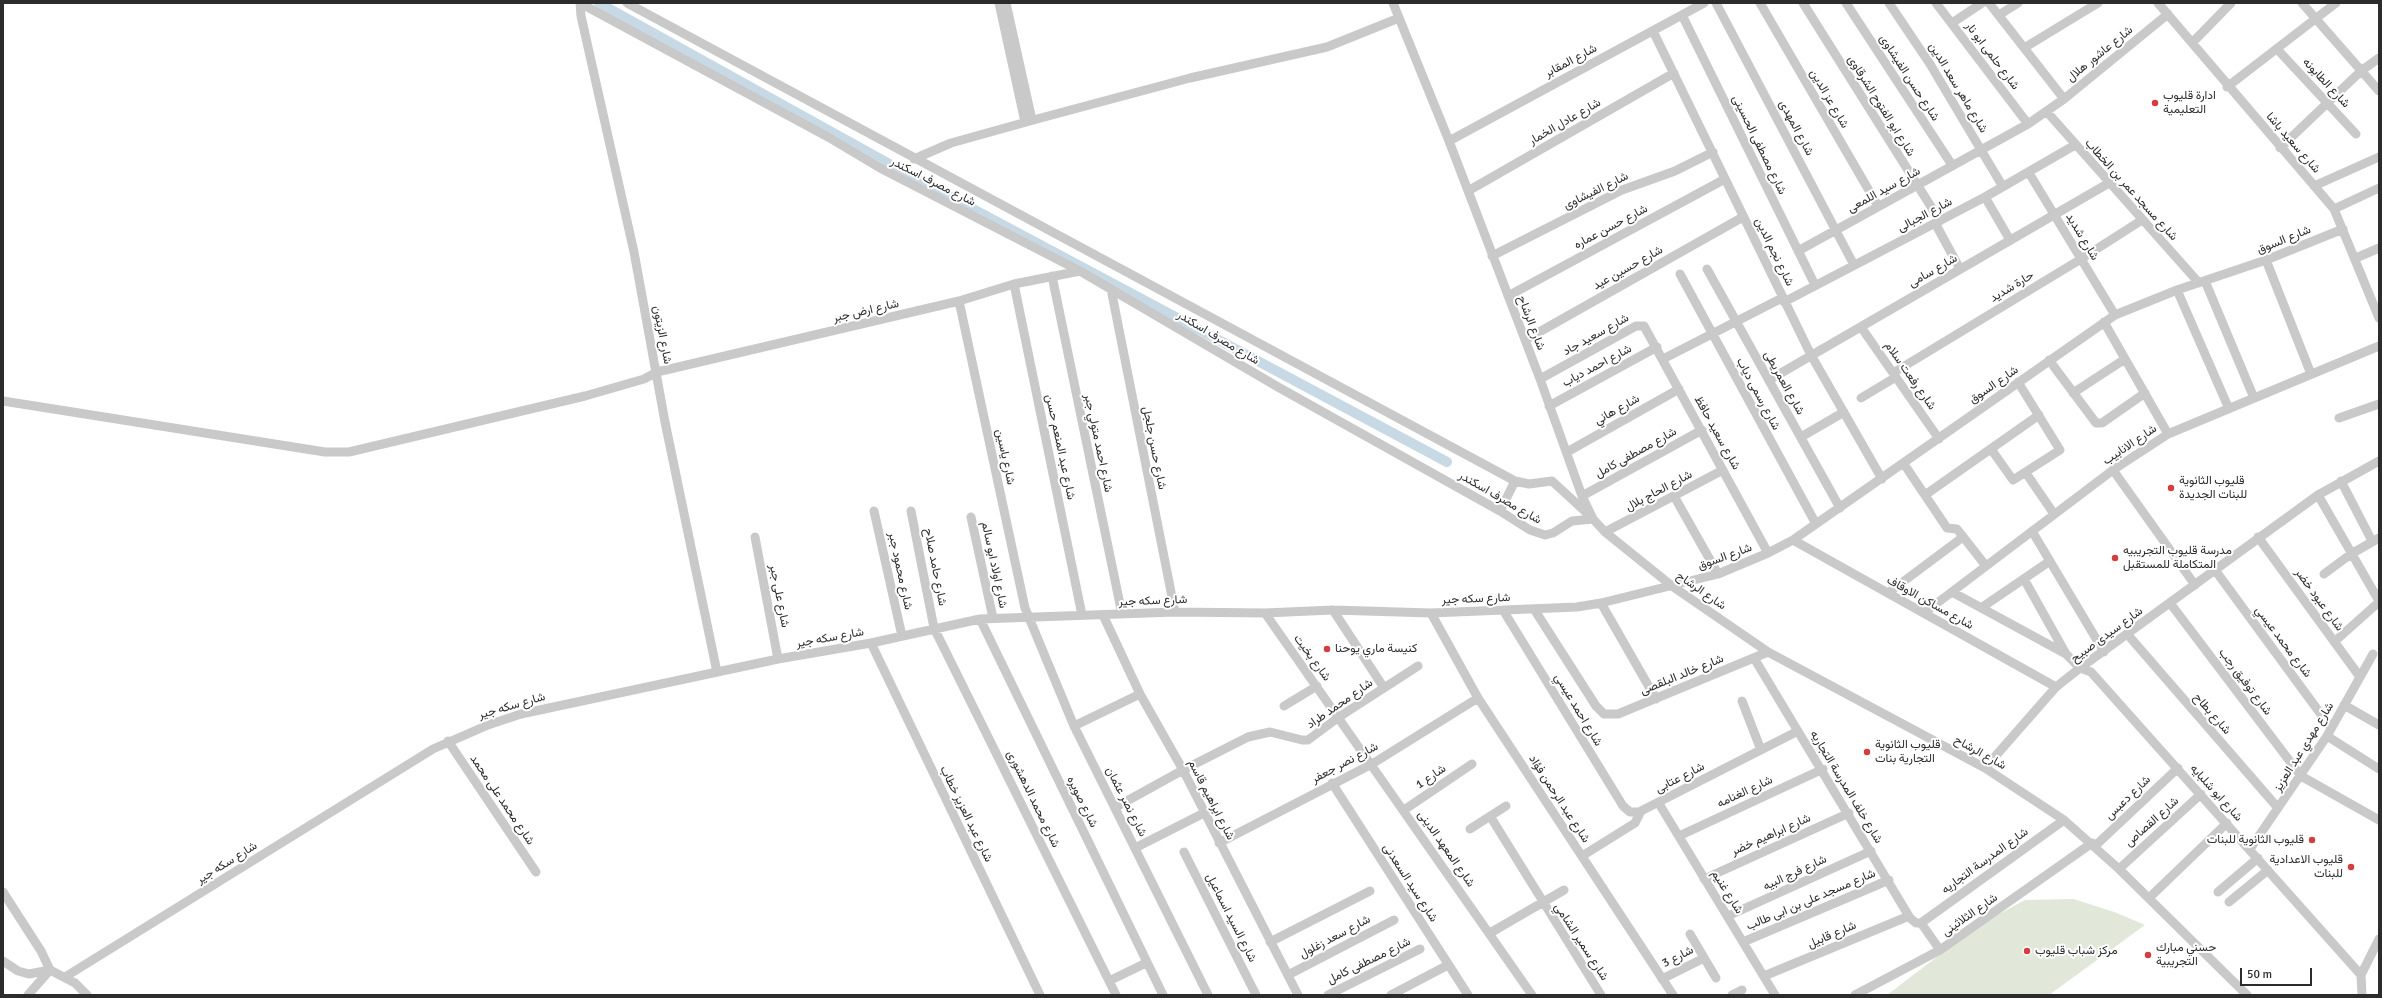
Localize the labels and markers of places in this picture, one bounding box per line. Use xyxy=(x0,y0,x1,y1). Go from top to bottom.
place label: ادارة قليوب التعليمية xyxy=(2163,89,2216,117)
marker: ادارة قليوب التعليمية xyxy=(2150,98,2160,108)
place label: قليوب الثانوية للبنات الجديدة xyxy=(2179,474,2247,502)
marker: قليوب الثانوية للبنات الجديدة xyxy=(2166,483,2176,493)
place label: مدرسة قليوب التجريبيه المتكاملة للمستقبل xyxy=(2123,544,2232,572)
marker: مدرسة قليوب التجريبيه المتكاملة للمستقبل xyxy=(2110,553,2120,563)
place label: كنيسة ماري يوحنا xyxy=(1335,642,1417,656)
marker: كنيسة ماري يوحنا xyxy=(1322,644,1332,654)
place label: قليوب الثانوية التجارية بنات xyxy=(1875,738,1940,766)
marker: قليوب الثانوية التجارية بنات xyxy=(1862,747,1872,757)
place label: قليوب الثانوية للبنات xyxy=(2207,833,2304,847)
marker: قليوب الثانوية للبنات xyxy=(2307,835,2317,845)
place label: قليوب الاعدادية للبنات xyxy=(2269,853,2343,881)
marker: قليوب الاعدادية للبنات xyxy=(2346,862,2356,872)
place label: حسني مبارك التجريبية xyxy=(2156,941,2216,969)
place label: مركز شباب قليوب xyxy=(2035,944,2118,958)
marker: مركز شباب قليوب xyxy=(2022,946,2032,956)
marker: حسني مبارك التجريبية xyxy=(2143,950,2153,960)

